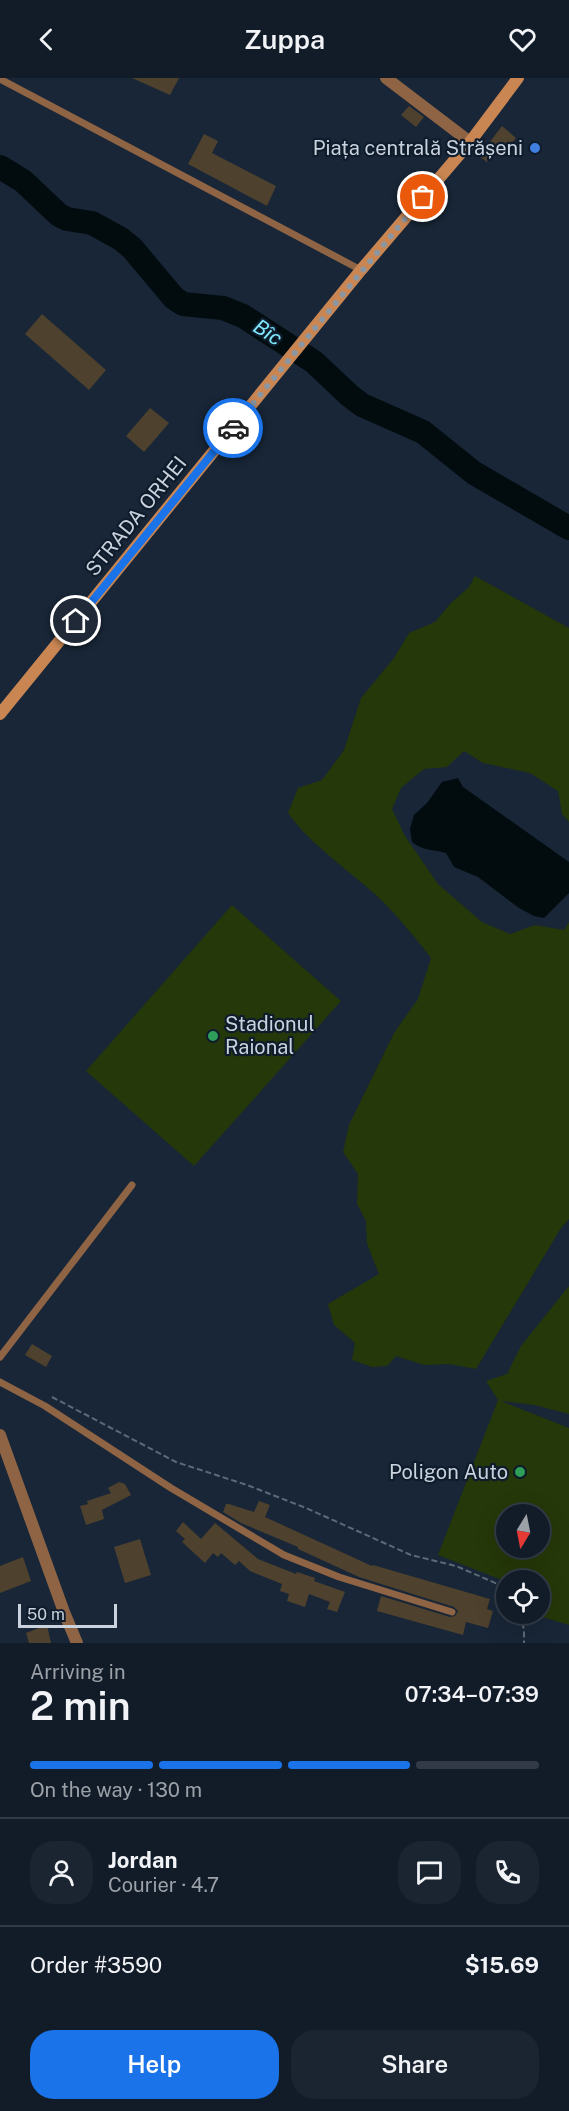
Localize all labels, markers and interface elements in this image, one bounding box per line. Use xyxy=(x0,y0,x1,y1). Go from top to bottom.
icon: back xyxy=(30,23,63,56)
text: Zuppa xyxy=(244,23,325,55)
icon: heart xyxy=(506,23,539,56)
place label: Piața centrală Strășeni xyxy=(313,136,523,160)
marker: Piața centrală Strășeni xyxy=(528,141,542,155)
pin xyxy=(397,171,448,222)
icon: bag xyxy=(406,180,439,213)
water label: Bîc xyxy=(249,313,287,351)
courier xyxy=(203,398,263,458)
icon: car xyxy=(217,412,250,445)
street label: STRADA ORHEI xyxy=(80,451,192,581)
pin xyxy=(50,595,101,646)
icon: home xyxy=(59,604,92,637)
place label: Stadionul Raional xyxy=(225,1012,314,1059)
marker: Stadionul Raional xyxy=(206,1029,220,1043)
place label: Poligon Auto xyxy=(389,1460,508,1484)
marker: Poligon Auto xyxy=(513,1465,527,1479)
north arrow xyxy=(496,1504,550,1558)
map controls xyxy=(496,1504,550,1624)
button: locate xyxy=(496,1570,550,1624)
scale bar xyxy=(18,1601,117,1628)
text: 50 m xyxy=(27,1605,65,1624)
text: Arriving in xyxy=(30,1660,125,1684)
text: 07:34–07:39 xyxy=(405,1681,539,1707)
text: 2 min xyxy=(30,1683,131,1729)
text: On the way · 130 m xyxy=(30,1778,202,1802)
button: person xyxy=(30,1841,93,1904)
button: chat xyxy=(398,1841,461,1904)
button: phone xyxy=(476,1841,539,1904)
text: Jordan xyxy=(108,1847,177,1873)
text: Courier · 4.7 xyxy=(108,1873,219,1897)
text: Order #3590 xyxy=(30,1952,162,1978)
text: $15.69 xyxy=(465,1952,539,1978)
button: Help xyxy=(30,2030,279,2099)
button: Share xyxy=(291,2030,539,2099)

